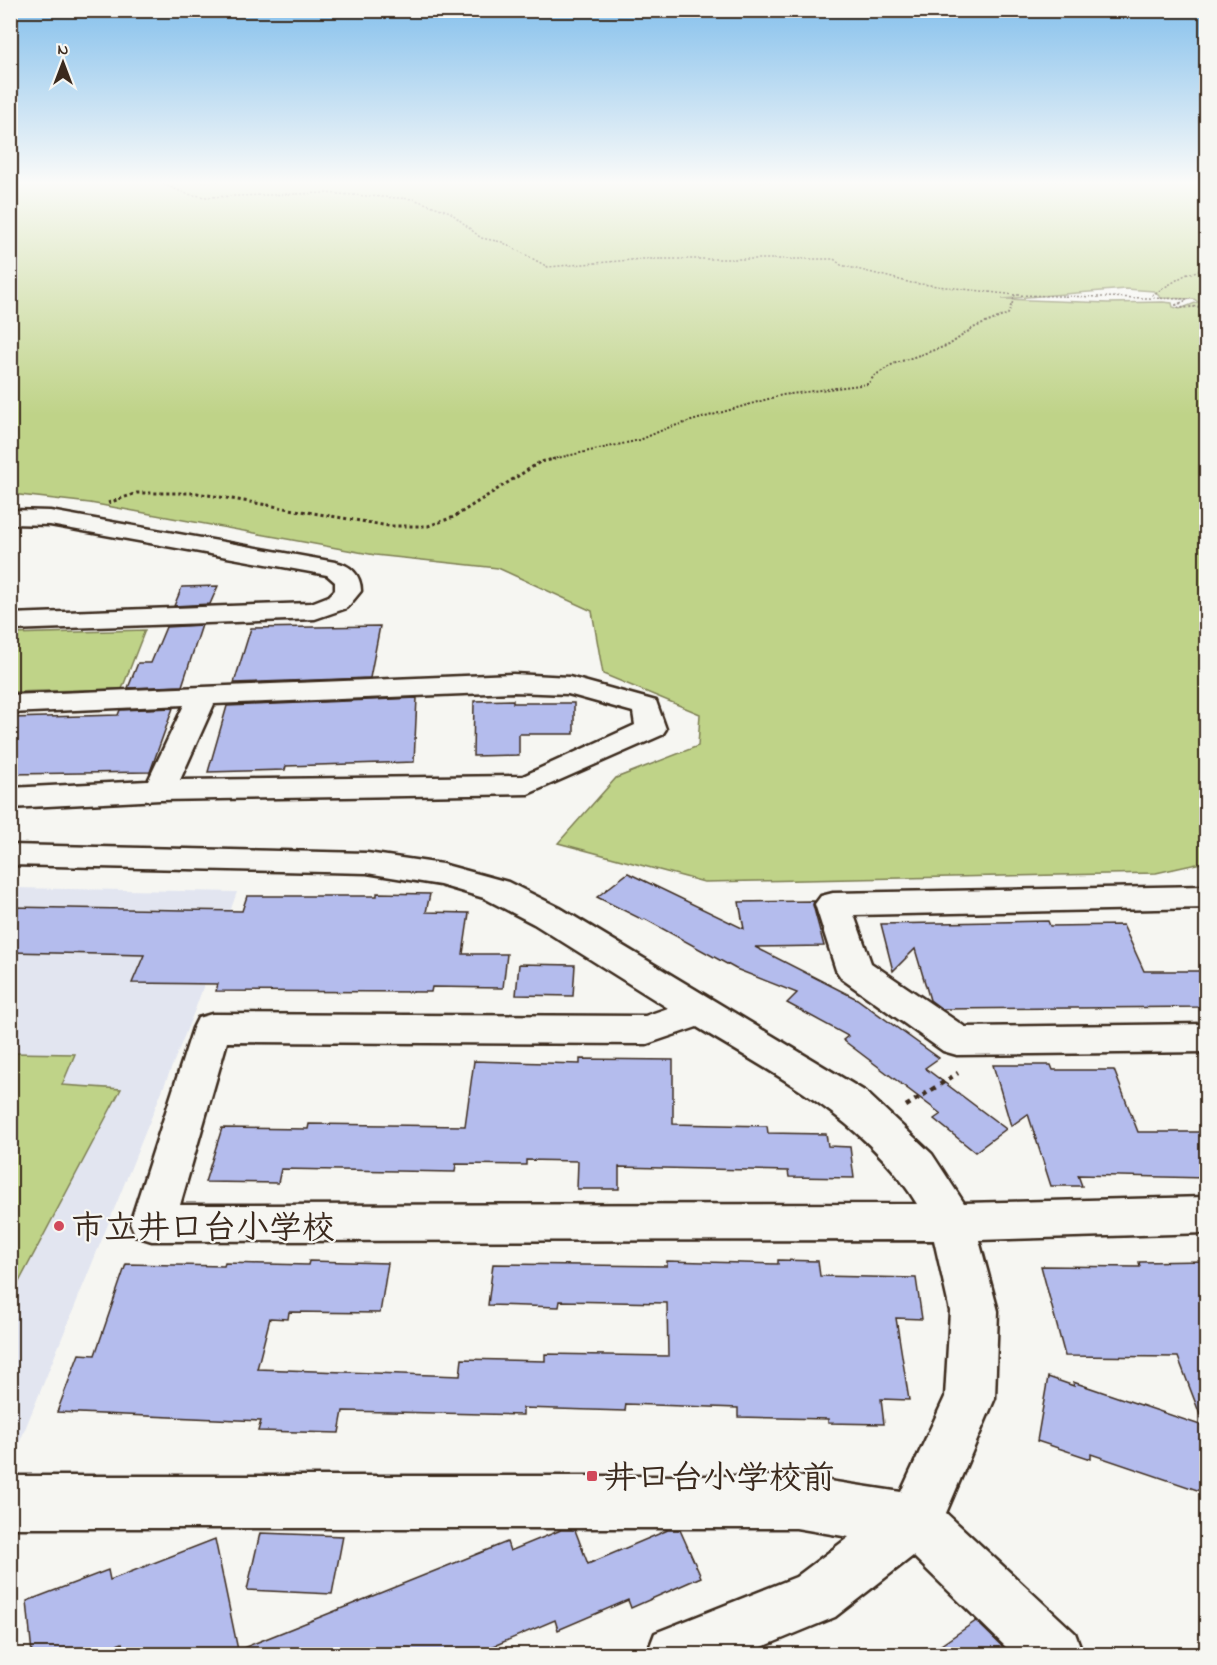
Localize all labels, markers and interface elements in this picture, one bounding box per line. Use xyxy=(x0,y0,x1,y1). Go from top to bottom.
north arrow xyxy=(33,33,93,93)
text: N xyxy=(58,38,69,62)
place label: 市立井口台小学校 xyxy=(71,1206,335,1254)
marker: 市立井口台小学校 xyxy=(52,1219,66,1233)
place label: 井口台小学校前 xyxy=(604,1456,835,1504)
marker: 井口台小学校前 xyxy=(585,1469,599,1483)

